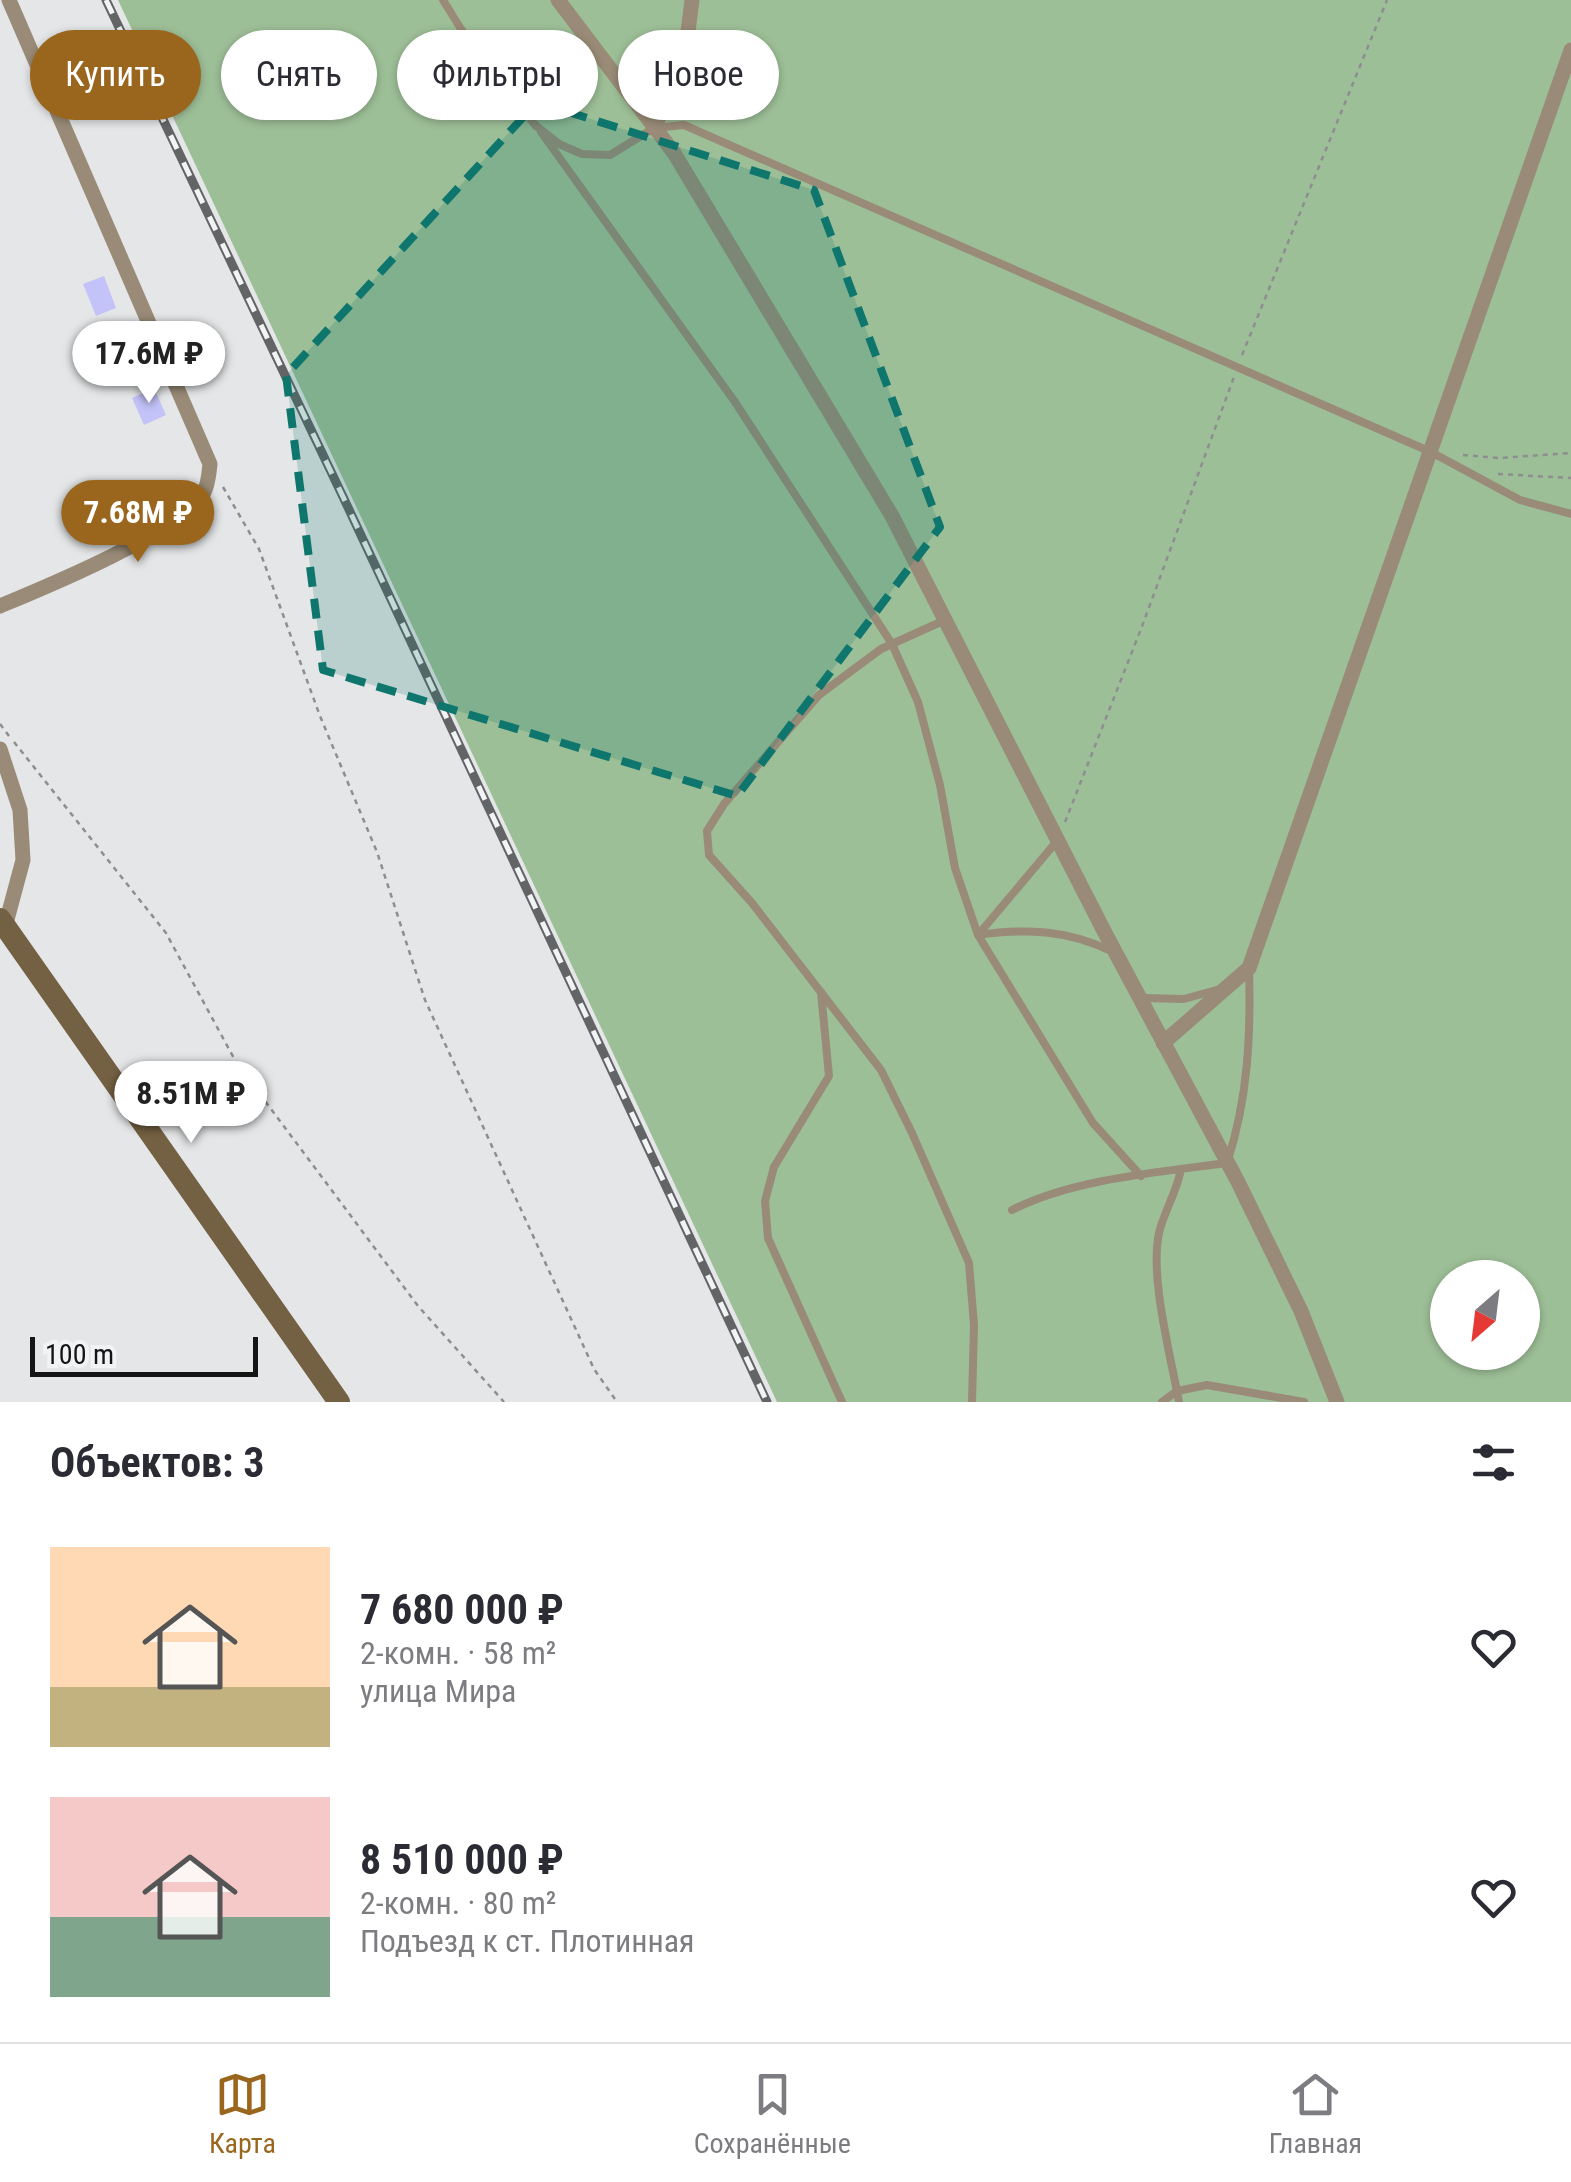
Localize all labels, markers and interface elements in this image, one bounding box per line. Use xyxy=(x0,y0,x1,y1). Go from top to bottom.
chip: Купить xyxy=(30,30,201,120)
chip: Снять xyxy=(221,30,377,120)
chip: Фильтры xyxy=(397,30,598,120)
chip: Новое xyxy=(618,30,779,120)
pin: 17.6M ₽ xyxy=(57,321,241,406)
text: 17.6M ₽ xyxy=(94,334,204,372)
pin: 7.68M ₽ xyxy=(46,480,230,565)
text: 7.68M ₽ xyxy=(83,493,193,531)
pin: 8.51M ₽ xyxy=(99,1061,283,1146)
text: 8.51M ₽ xyxy=(136,1074,246,1112)
north arrow xyxy=(1430,1260,1540,1370)
map controls xyxy=(1430,1260,1540,1370)
scale bar xyxy=(30,1332,258,1376)
text: 100 m xyxy=(45,1338,114,1371)
icon: filters xyxy=(1466,1435,1521,1490)
text: Объектов: 3 xyxy=(50,1438,264,1487)
text: 7 680 000 ₽ xyxy=(360,1585,564,1634)
icon: home xyxy=(130,1587,250,1707)
icon: heart xyxy=(1466,1620,1521,1675)
text: 2-комн. · 58 m² xyxy=(360,1634,556,1672)
text: улица Мира xyxy=(360,1672,516,1710)
text: 8 510 000 ₽ xyxy=(360,1835,564,1884)
icon: home xyxy=(130,1837,250,1957)
icon: heart xyxy=(1466,1870,1521,1925)
text: 2-комн. · 80 m² xyxy=(360,1884,556,1922)
text: Подъезд к ст. Плотинная xyxy=(360,1922,695,1960)
tab: Карта xyxy=(209,2067,276,2160)
tab: Сохранённые xyxy=(694,2067,851,2160)
tab: Главная xyxy=(1269,2067,1362,2160)

